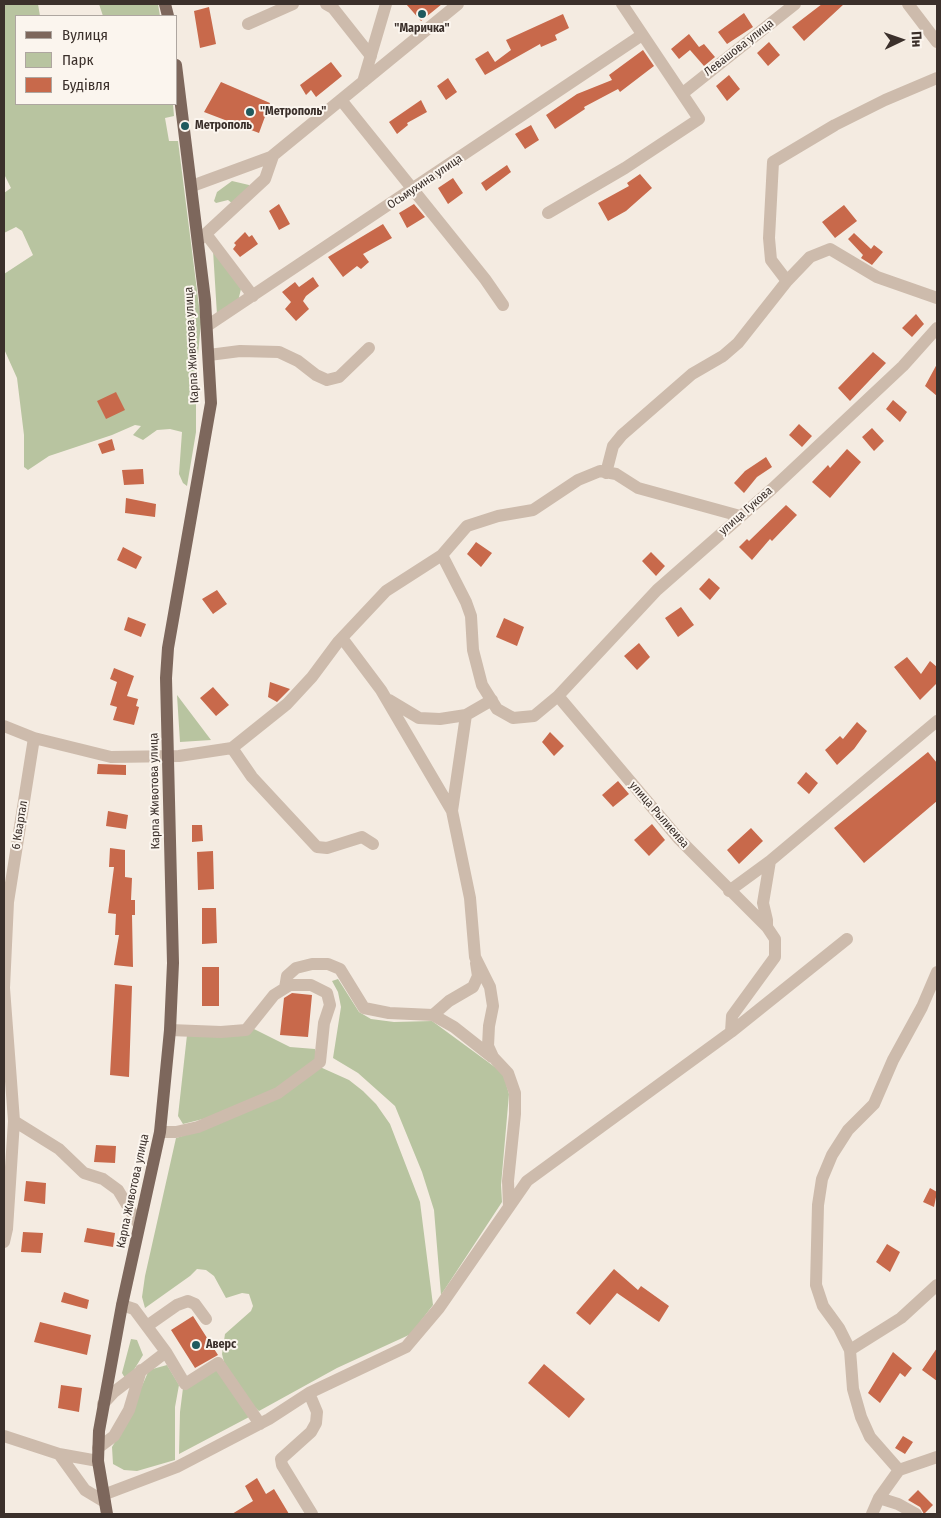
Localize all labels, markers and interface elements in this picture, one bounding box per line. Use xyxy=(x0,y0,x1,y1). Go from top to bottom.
marker: "Маричка" xyxy=(416,8,428,20)
legend xyxy=(15,15,178,105)
north arrow xyxy=(876,15,926,65)
street label: Левашова улица xyxy=(701,16,777,80)
place label: "Маричка" xyxy=(394,22,450,36)
text: Вулиця xyxy=(62,26,108,44)
text: Пн xyxy=(908,31,925,48)
text: Парк xyxy=(62,51,93,69)
text: Будівля xyxy=(62,76,110,94)
place label: "Метрополь" xyxy=(260,105,326,119)
marker: "Метрополь" xyxy=(244,106,256,118)
place label: Метрополь xyxy=(195,119,252,133)
marker: Метрополь xyxy=(179,120,191,132)
street label: Осьмухина улица xyxy=(385,152,465,212)
street label: Карпа Животова улица xyxy=(182,286,202,404)
street label: улица Гукова xyxy=(716,484,776,538)
street label: Карпа Животова улица xyxy=(147,733,163,849)
street label: улица Рылиеива xyxy=(626,779,692,851)
street label: 6 Квартал xyxy=(9,799,31,851)
street label: Карпа Животова улица xyxy=(114,1132,152,1250)
place label: Аверс xyxy=(206,1338,236,1352)
marker: Аверс xyxy=(190,1339,202,1351)

